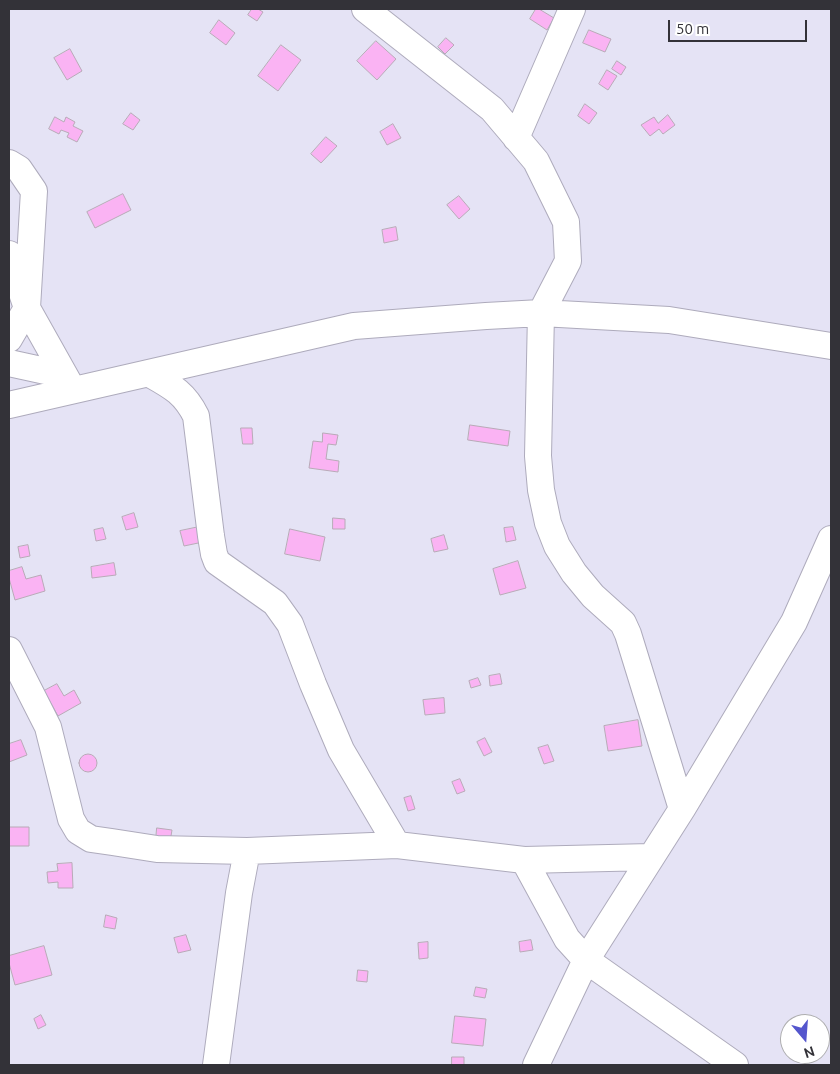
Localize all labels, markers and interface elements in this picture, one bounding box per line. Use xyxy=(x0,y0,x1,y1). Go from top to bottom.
scale bar xyxy=(670,10,809,42)
text: 50 m xyxy=(676,20,709,37)
north arrow xyxy=(780,1014,830,1064)
text: N xyxy=(802,1043,817,1062)

